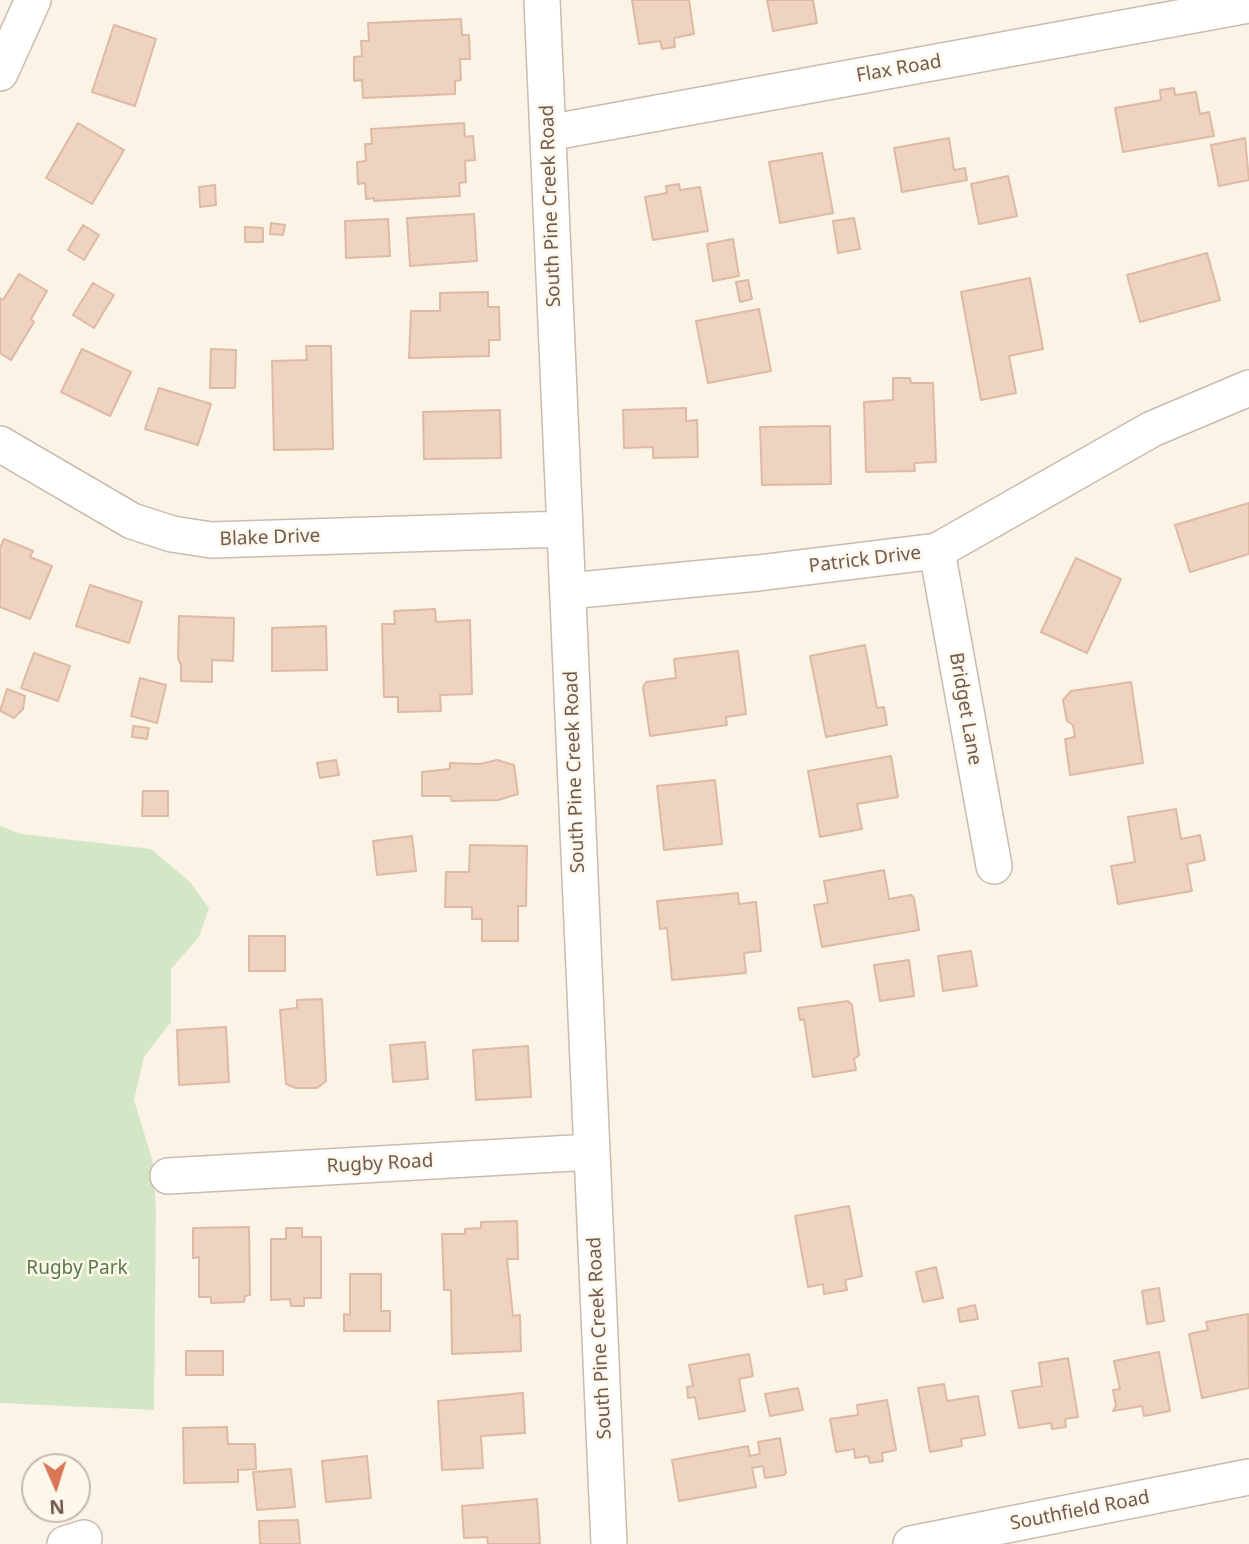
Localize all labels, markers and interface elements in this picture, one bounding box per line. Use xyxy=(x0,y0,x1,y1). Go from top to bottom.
street label: Flax Road xyxy=(855,50,943,88)
street label: South Pine Creek Road xyxy=(536,104,566,308)
street label: Blake Drive xyxy=(219,525,321,551)
street label: Patrick Drive xyxy=(808,542,922,578)
street label: Bridget Lane xyxy=(944,651,986,767)
street label: South Pine Creek Road xyxy=(560,670,590,874)
street label: Rugby Road xyxy=(326,1150,434,1178)
street label: South Pine Creek Road xyxy=(583,1236,617,1440)
park label: Rugby Park xyxy=(26,1258,128,1280)
north arrow xyxy=(21,1453,91,1523)
street label: Southfield Road xyxy=(1008,1486,1152,1536)
text: N xyxy=(49,1494,65,1520)

